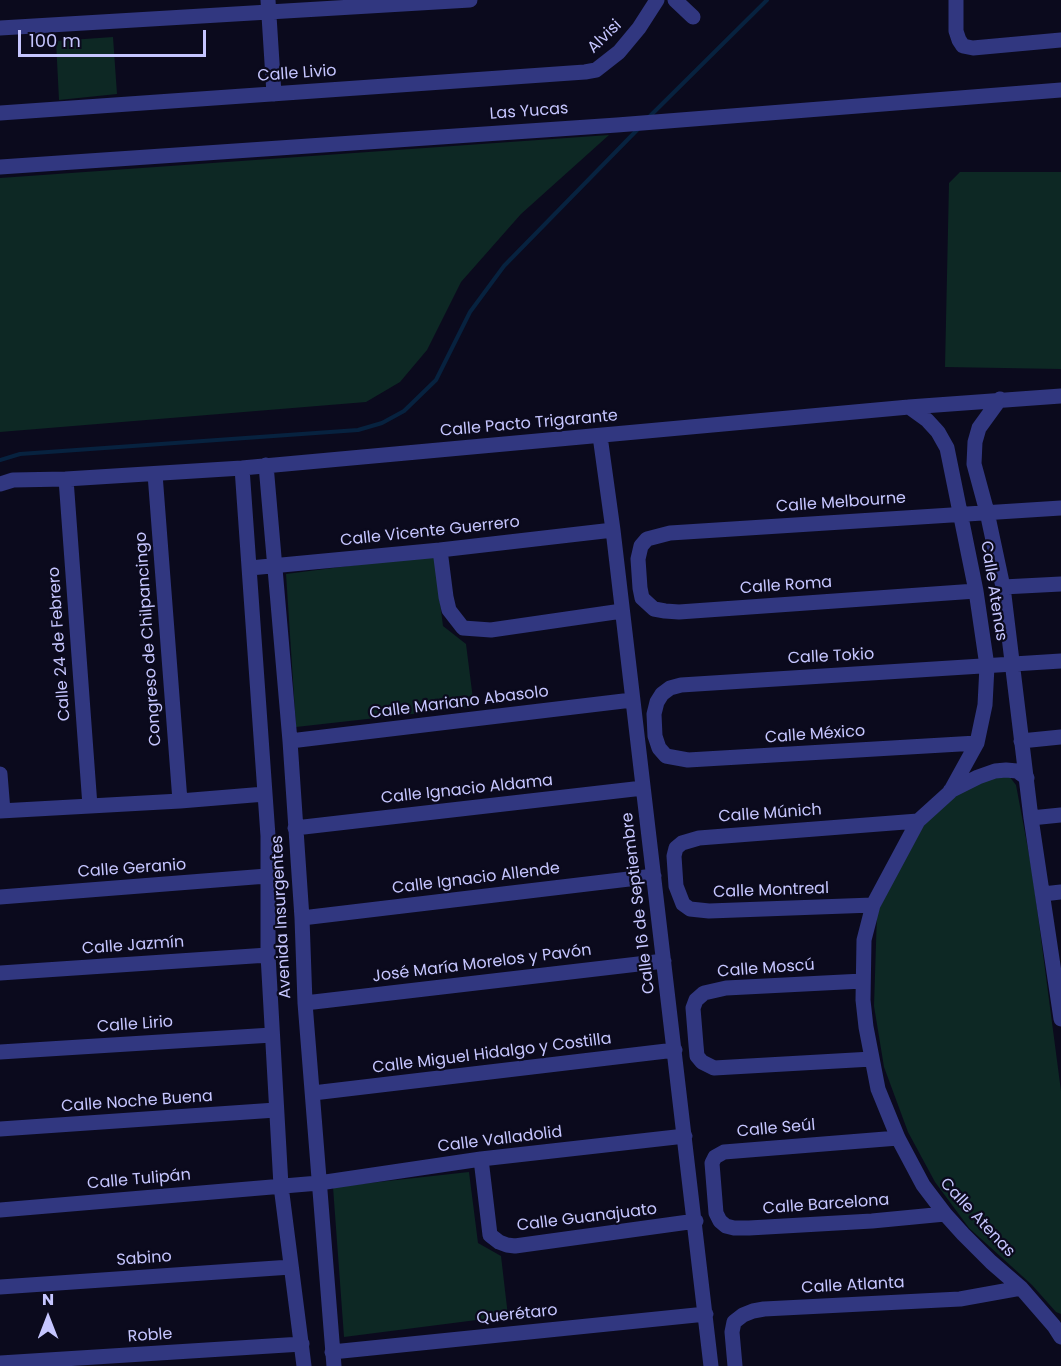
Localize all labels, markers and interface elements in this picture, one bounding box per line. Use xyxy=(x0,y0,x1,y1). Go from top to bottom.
street label: Alvisi xyxy=(584,16,626,58)
scale bar xyxy=(21,18,208,56)
text: 100 m xyxy=(29,28,81,53)
street label: Calle Livio xyxy=(257,62,337,86)
street label: Las Yucas xyxy=(489,100,569,124)
street label: Calle Pacto Trigarante xyxy=(439,407,619,441)
street label: Calle Melbourne xyxy=(775,489,907,517)
street label: Calle Vicente Guerrero xyxy=(339,513,521,551)
street label: Congreso de Chilpancingo xyxy=(132,531,166,747)
street label: Calle Atenas xyxy=(976,540,1010,642)
street label: Calle 24 de Febrero xyxy=(45,566,75,722)
street label: Calle Roma xyxy=(739,573,833,599)
street label: Calle Tokio xyxy=(787,645,875,669)
street label: Calle Mariano Abasolo xyxy=(368,682,550,724)
street label: Calle México xyxy=(764,722,866,748)
street label: Calle Ignacio Aldama xyxy=(380,771,554,809)
street label: Calle Múnich xyxy=(718,801,822,827)
street label: Calle 16 de Septiembre xyxy=(618,811,660,995)
street label: Avenida Insurgentes xyxy=(268,835,296,999)
street label: Calle Geranio xyxy=(77,856,187,882)
street label: Calle Ignacio Allende xyxy=(391,859,561,899)
street label: Calle Montreal xyxy=(713,879,829,903)
street label: Calle Jazmín xyxy=(81,933,185,959)
street label: José María Morelos y Pavón xyxy=(371,941,593,987)
street label: Calle Moscú xyxy=(717,956,815,982)
street label: Calle Lirio xyxy=(96,1013,174,1037)
street label: Calle Miguel Hidalgo y Costilla xyxy=(371,1030,613,1078)
street label: Calle Noche Buena xyxy=(61,1087,213,1117)
street label: Calle Seúl xyxy=(736,1116,816,1142)
street label: Calle Valladolid xyxy=(437,1123,563,1157)
street label: Calle Tulipán xyxy=(86,1166,192,1194)
street label: Calle Atenas xyxy=(935,1174,1019,1262)
street label: Calle Barcelona xyxy=(762,1191,890,1219)
street label: Calle Guanajuato xyxy=(516,1200,658,1236)
street label: Sabino xyxy=(116,1247,172,1271)
street label: Calle Atlanta xyxy=(801,1274,905,1298)
north arrow xyxy=(18,1288,78,1348)
text: N xyxy=(42,1288,54,1311)
street label: Querétaro xyxy=(475,1301,559,1329)
street label: Roble xyxy=(127,1325,173,1347)

